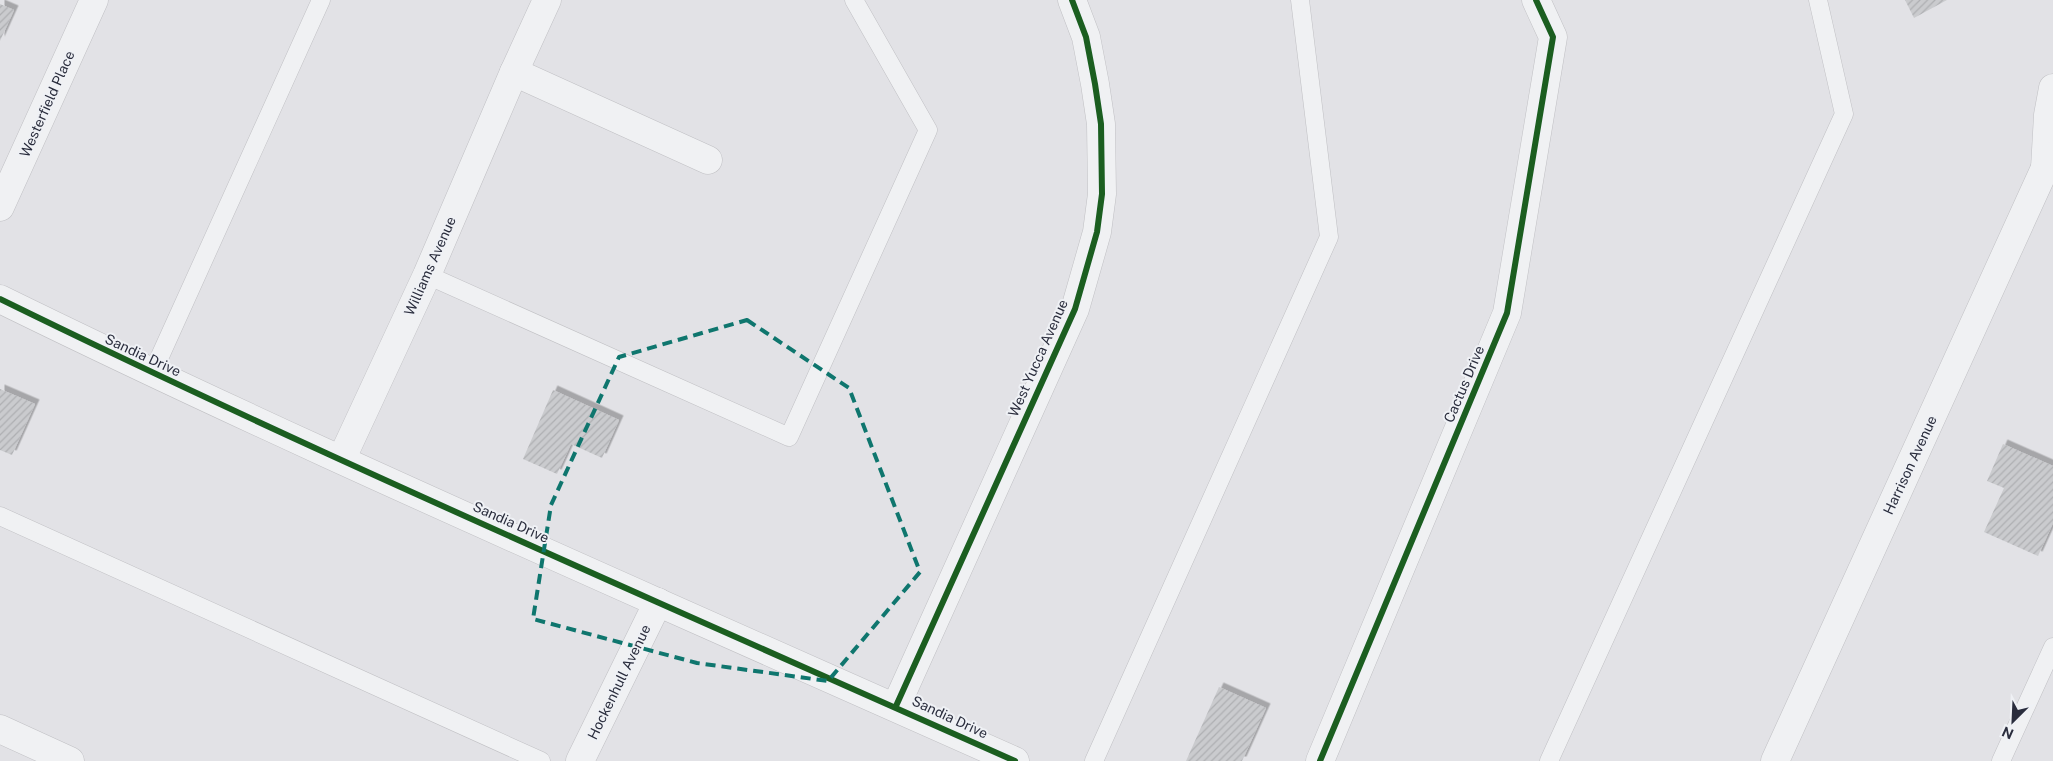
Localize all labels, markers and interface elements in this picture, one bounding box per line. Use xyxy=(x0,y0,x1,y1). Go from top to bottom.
street label: Westerfield Place xyxy=(16,48,78,160)
street label: Williams Avenue xyxy=(401,214,459,318)
street label: West Yucca Avenue xyxy=(1005,297,1071,419)
street label: Sandia Drive xyxy=(103,330,183,380)
street label: Cactus Drive xyxy=(1441,343,1487,425)
street label: Harrison Avenue xyxy=(1880,413,1940,517)
street label: Sandia Drive xyxy=(470,498,552,546)
street label: Hockenhull Avenue xyxy=(584,622,654,742)
street label: Sandia Drive xyxy=(910,692,990,742)
north arrow xyxy=(1988,696,2038,746)
text: N xyxy=(1999,723,2016,742)

